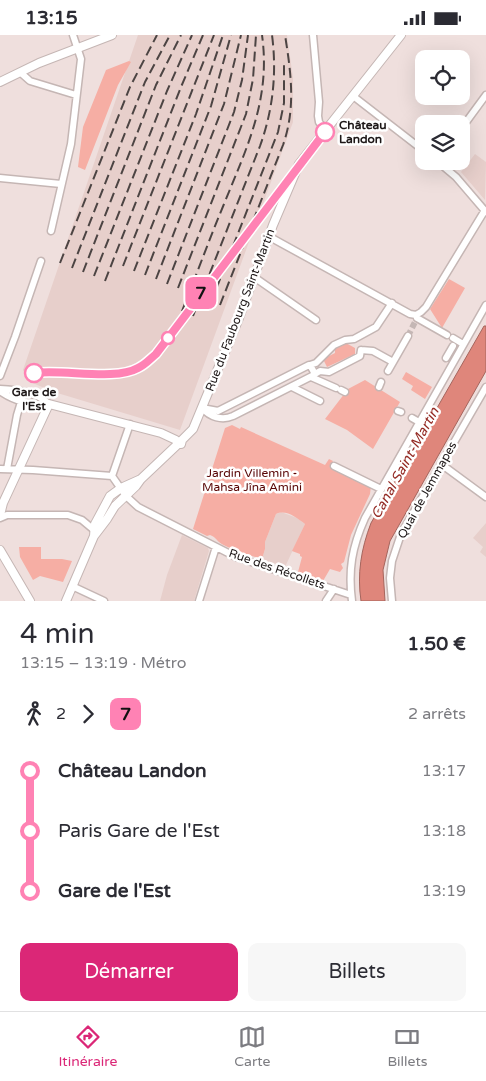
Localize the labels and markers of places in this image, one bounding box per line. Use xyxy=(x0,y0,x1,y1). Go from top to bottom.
place label: Château Landon xyxy=(339,118,387,146)
marker: Château Landon xyxy=(315,122,335,142)
unlabelled marker xyxy=(161,331,175,345)
marker: Gare de l'Est xyxy=(24,363,44,383)
place label: Gare de l'Est xyxy=(12,385,56,413)

